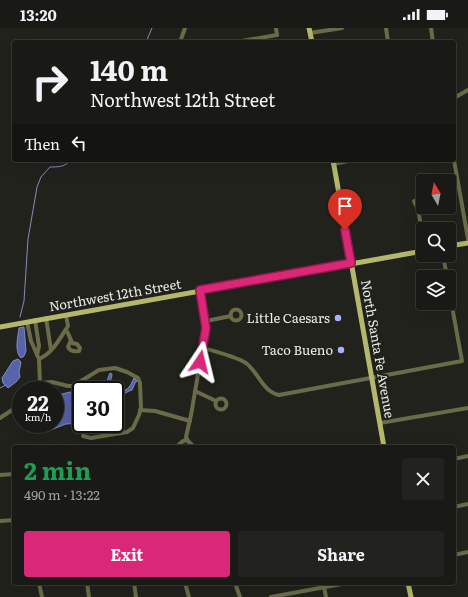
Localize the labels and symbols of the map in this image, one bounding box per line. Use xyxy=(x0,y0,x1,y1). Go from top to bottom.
north arrow xyxy=(416,174,456,214)
pin xyxy=(328,189,362,230)
street label: Northwest 12th Street xyxy=(47,273,183,315)
street label: North Santa Fe Avenue xyxy=(357,278,400,420)
place label: Little Caesars xyxy=(246,308,330,327)
marker: Little Caesars xyxy=(333,313,343,323)
place label: Taco Bueno xyxy=(261,340,333,359)
position arrow xyxy=(179,341,221,383)
marker: Taco Bueno xyxy=(336,345,346,355)
speed limit sign: 30 xyxy=(72,381,124,433)

